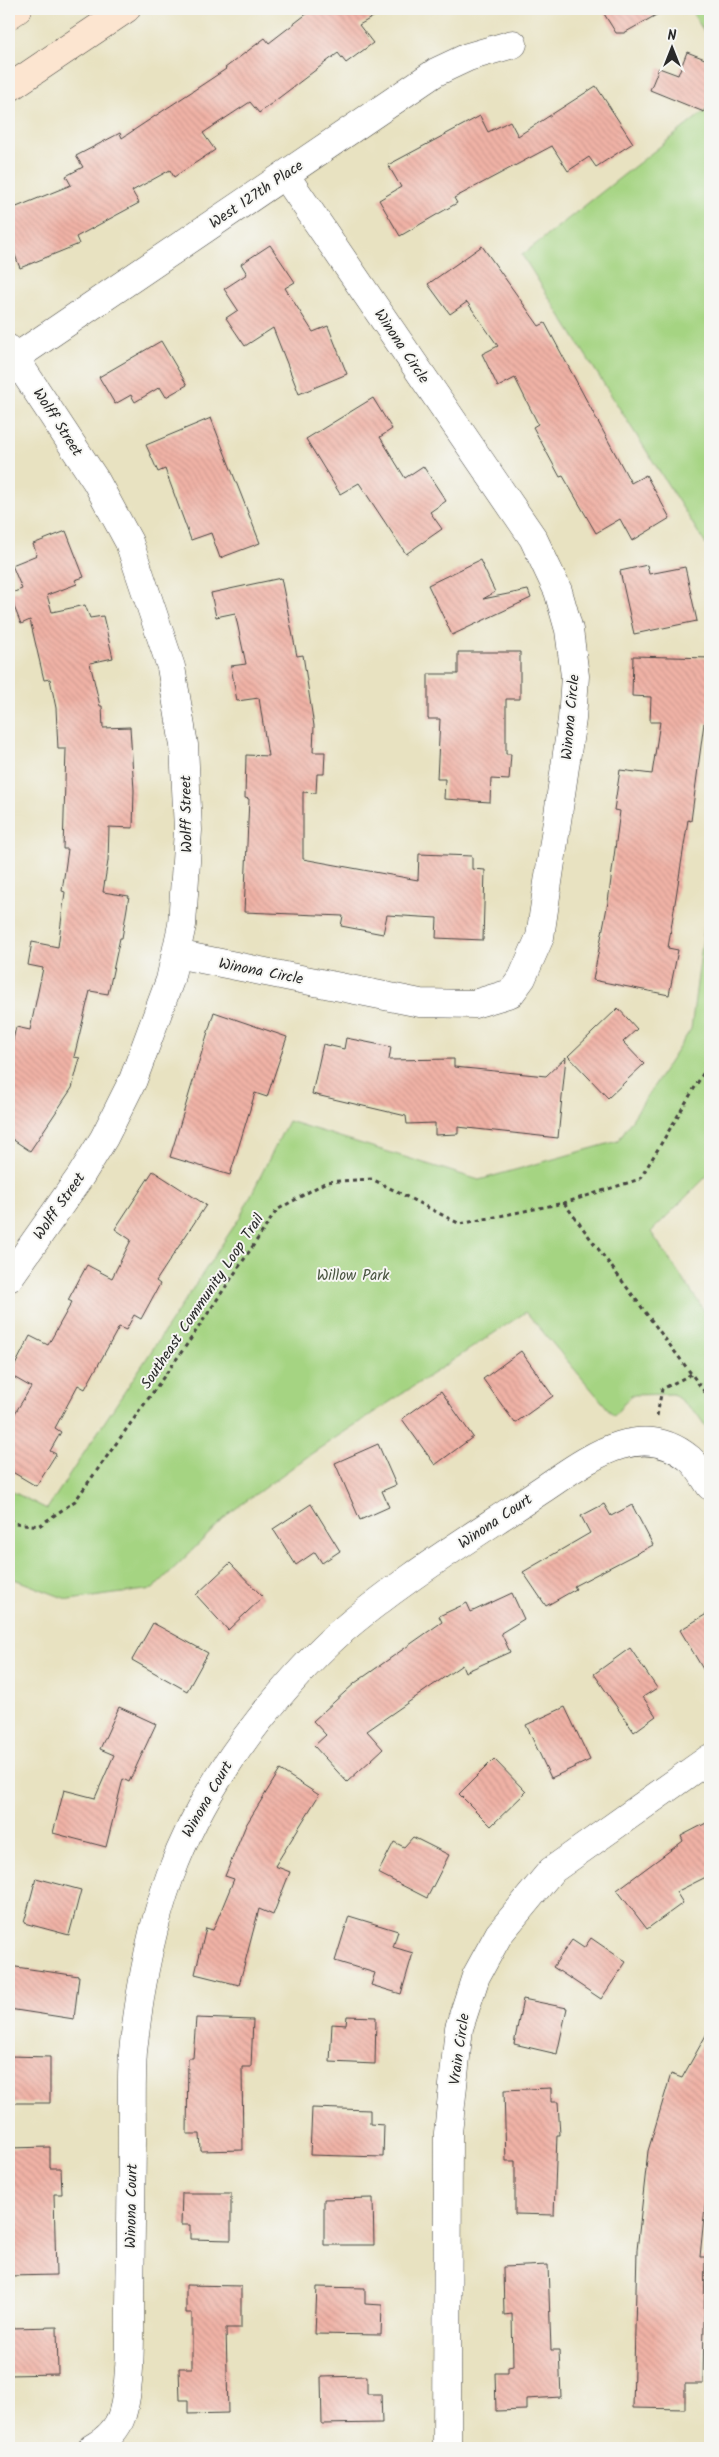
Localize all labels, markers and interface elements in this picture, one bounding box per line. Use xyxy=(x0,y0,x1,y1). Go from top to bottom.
north arrow xyxy=(646,22,696,72)
text: N xyxy=(668,25,677,47)
street label: West 127th Place xyxy=(205,154,309,235)
street label: Winona Circle xyxy=(367,304,435,389)
street label: Wolff Street xyxy=(26,383,88,462)
street label: Winona Circle xyxy=(555,673,587,761)
street label: Wolff Street xyxy=(174,775,200,853)
street label: Winona Circle xyxy=(216,952,305,992)
street label: Wolff Street xyxy=(28,1168,92,1245)
street label: Southeast Community Loop Trail xyxy=(135,1209,271,1394)
park label: Willow Park xyxy=(317,1264,390,1288)
street label: Winona Court xyxy=(454,1488,538,1556)
street label: Winona Court xyxy=(176,1757,240,1842)
street label: Vrain Circle xyxy=(443,2011,477,2087)
street label: Winona Court xyxy=(119,2163,145,2249)

